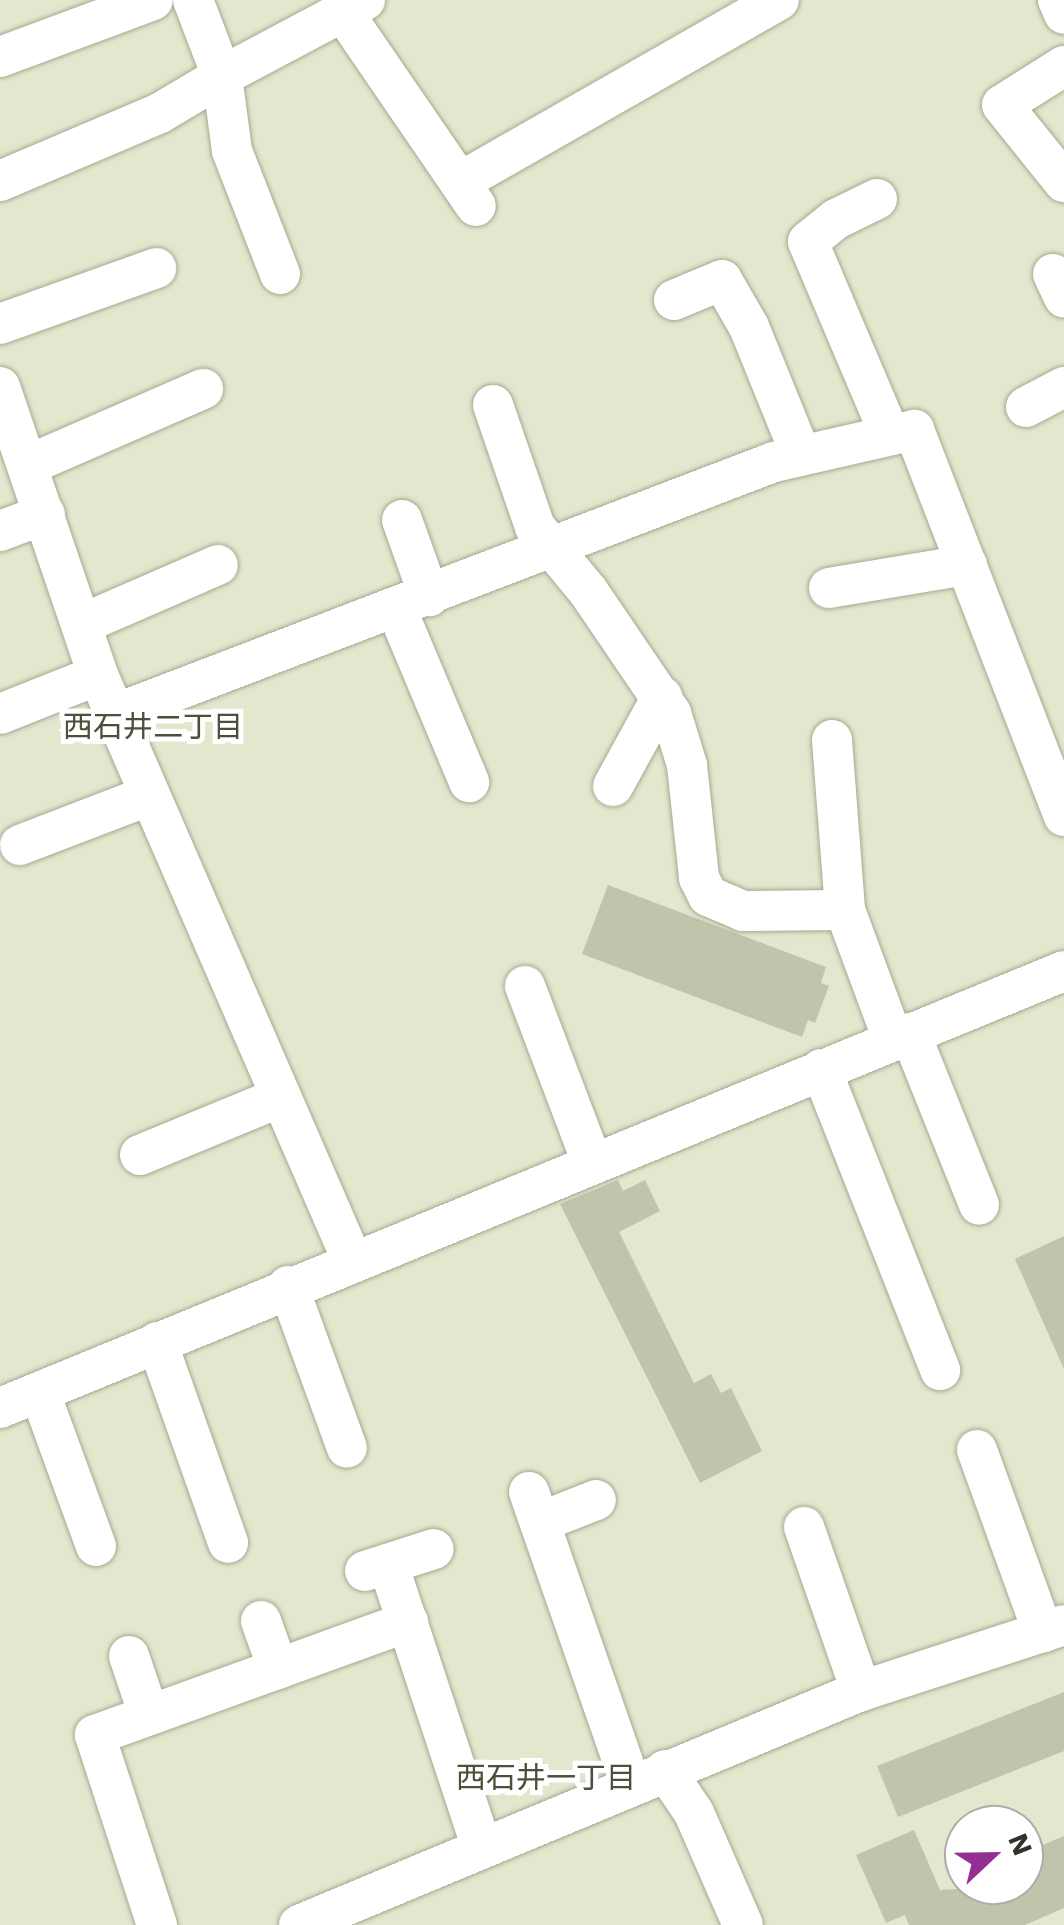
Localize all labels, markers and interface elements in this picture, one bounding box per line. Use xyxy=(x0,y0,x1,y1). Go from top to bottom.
district label: 西石井二丁目 xyxy=(63,709,243,745)
district label: 西石井一丁目 xyxy=(456,1760,636,1796)
north arrow xyxy=(944,1805,1044,1905)
text: N xyxy=(1001,1829,1040,1860)

